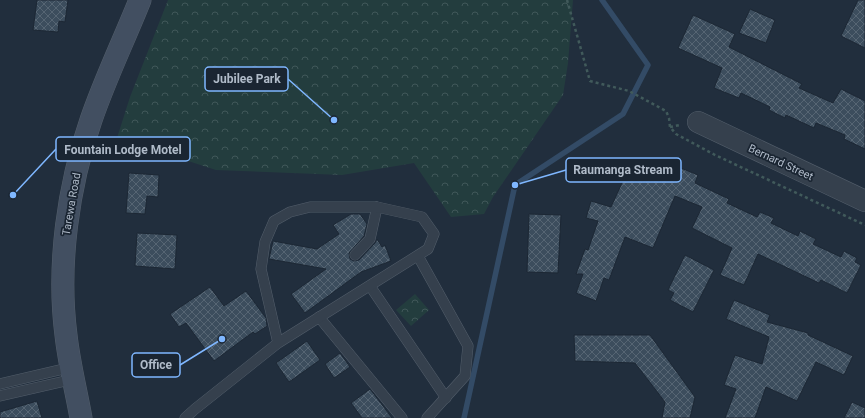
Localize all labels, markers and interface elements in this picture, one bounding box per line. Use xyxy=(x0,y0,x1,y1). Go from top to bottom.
callout: Jubilee Park xyxy=(205,67,288,91)
text: Jubilee Park xyxy=(213,72,281,86)
callout: Fountain Lodge Motel xyxy=(56,137,190,161)
street label: Bernard Street xyxy=(746,142,816,183)
text: Fountain Lodge Motel xyxy=(64,143,182,157)
callout: Raumanga Stream xyxy=(566,158,681,182)
text: Raumanga Stream xyxy=(573,163,673,177)
street label: Tarewa Road xyxy=(60,172,83,237)
callout: Office xyxy=(132,353,180,377)
text: Office xyxy=(140,358,173,372)

